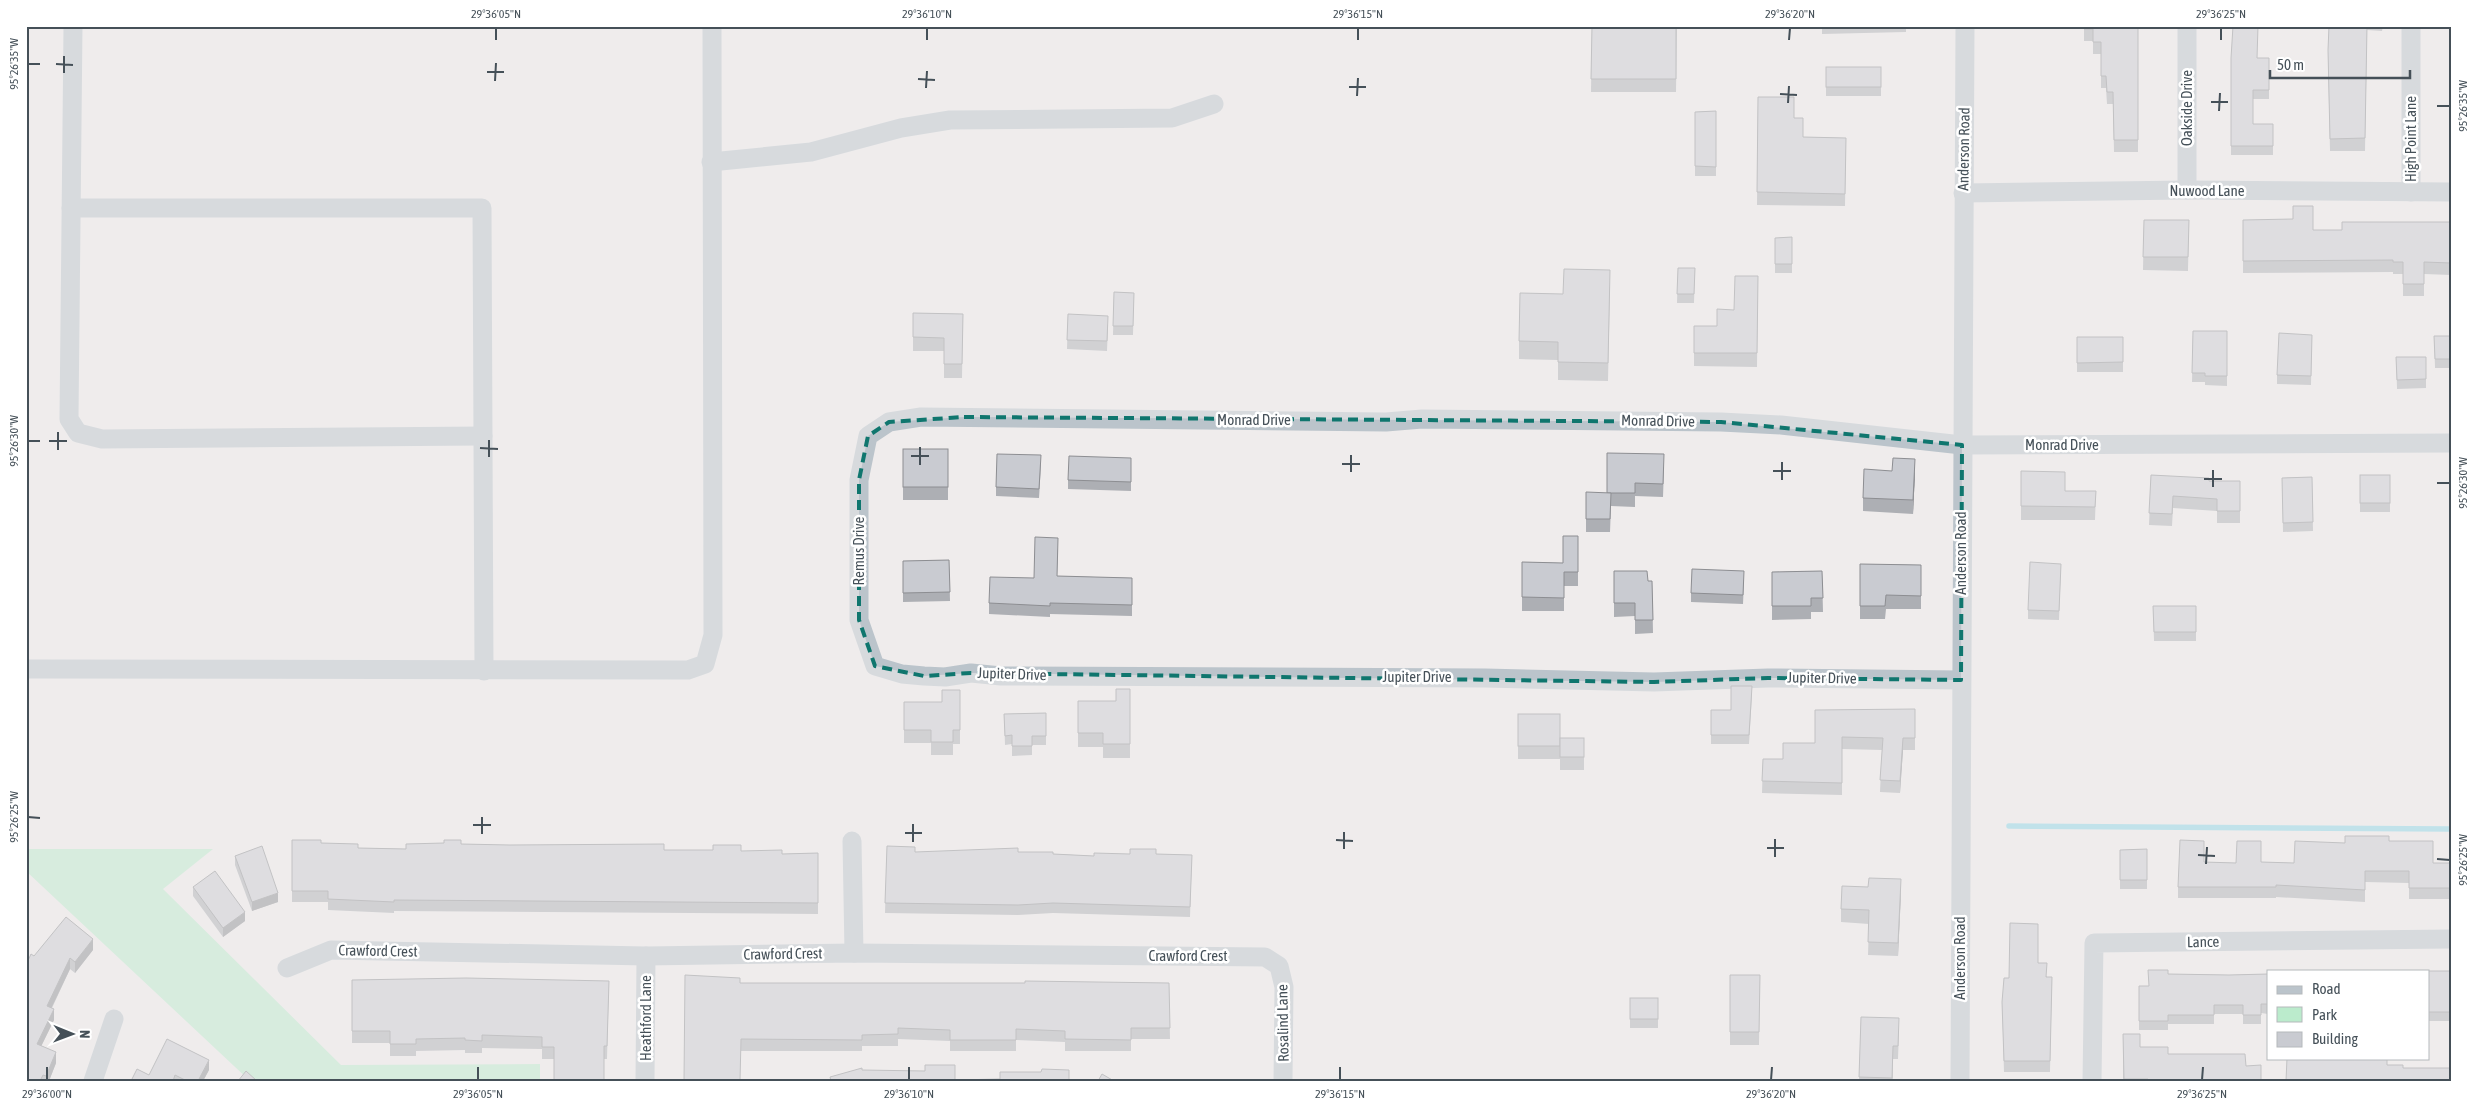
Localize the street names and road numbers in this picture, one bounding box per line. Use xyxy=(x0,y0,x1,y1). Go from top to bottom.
street label: Oakside Drive xyxy=(2178,70,2195,146)
street label: High Point Lane xyxy=(2402,96,2419,182)
street label: Anderson Road xyxy=(1954,107,1973,191)
street label: Nuwood Lane xyxy=(2169,182,2245,199)
street label: Monrad Drive xyxy=(1217,411,1291,428)
street label: Monrad Drive xyxy=(1621,411,1695,430)
street label: Monrad Drive xyxy=(2025,436,2099,453)
street label: Anderson Road xyxy=(1952,511,1969,595)
street label: Remus Drive xyxy=(850,516,867,585)
street label: Jupiter Drive xyxy=(977,664,1047,683)
street label: Jupiter Drive xyxy=(1382,668,1452,685)
street label: Jupiter Drive xyxy=(1787,668,1857,687)
street label: Anderson Road xyxy=(1951,916,1968,1000)
street label: Lance xyxy=(2187,933,2220,950)
street label: Crawford Crest xyxy=(338,941,418,960)
street label: Crawford Crest xyxy=(743,944,823,963)
street label: Crawford Crest xyxy=(1148,947,1228,964)
street label: Heathford Lane xyxy=(637,975,654,1061)
street label: Rosalind Lane xyxy=(1273,984,1292,1062)

